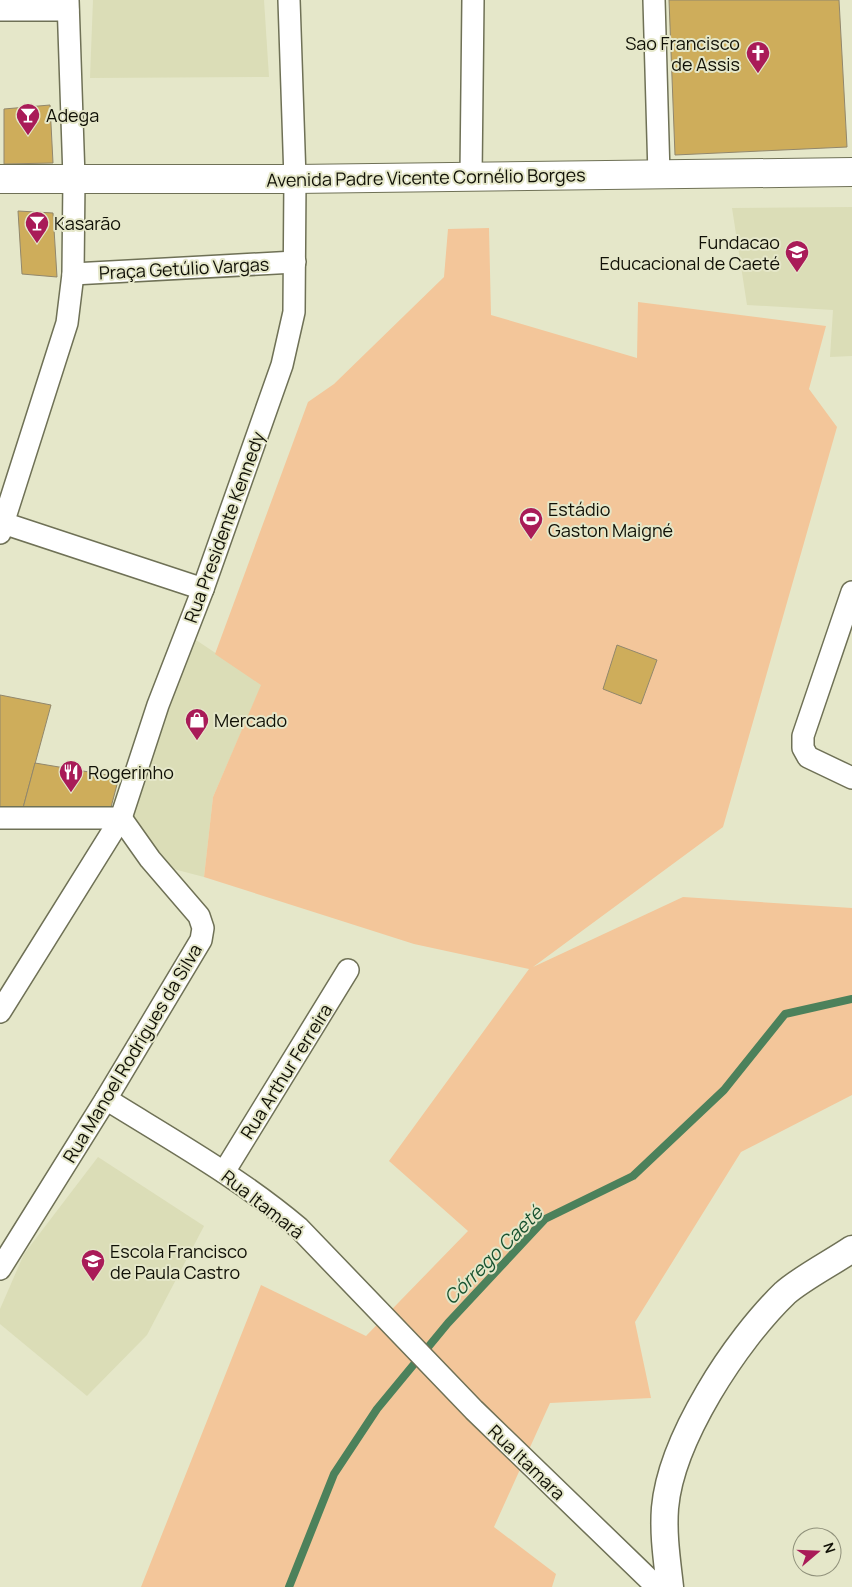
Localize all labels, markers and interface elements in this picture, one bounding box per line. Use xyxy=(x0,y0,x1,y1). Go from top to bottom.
place label: Sao Francisco de Assis xyxy=(625,31,740,76)
church icon: Sao Francisco de Assis xyxy=(745,40,771,74)
bar icon: Adega xyxy=(15,102,41,136)
place label: Adega xyxy=(46,103,99,127)
street label: Avenida Padre Vicente Cornélio Borges xyxy=(266,162,586,192)
bar icon: Kasarão xyxy=(24,210,50,244)
place label: Kasarão xyxy=(54,211,121,235)
place label: Fundacao Educacional de Caeté xyxy=(600,230,780,275)
school or university icon: Fundacao Educacional de Caeté xyxy=(784,239,810,273)
street label: Praça Getúlio Vargas xyxy=(98,252,270,284)
street label: Rua Presidente Kennedy xyxy=(178,428,270,626)
place label: Estádio Gaston Maigné xyxy=(548,497,673,542)
sports icon: Estádio Gaston Maigné xyxy=(518,506,544,540)
shop icon: Mercado xyxy=(184,707,210,741)
place label: Mercado xyxy=(214,708,287,732)
restaurant icon: Rogerinho xyxy=(58,759,84,793)
place label: Rogerinho xyxy=(88,760,174,784)
street label: Rua Manoel Rodrigues da Silva xyxy=(57,939,207,1167)
street label: Rua Arthur Ferreira xyxy=(235,999,337,1143)
street label: Rua Itamará xyxy=(217,1164,309,1244)
water label: Córrego Caeté xyxy=(438,1199,549,1310)
place label: Escola Francisco de Paula Castro xyxy=(110,1239,247,1284)
school or university icon: Escola Francisco de Paula Castro xyxy=(80,1248,106,1282)
street label: Rua Itamara xyxy=(483,1419,571,1505)
north arrow xyxy=(792,1527,842,1577)
text: N xyxy=(819,1540,840,1555)

